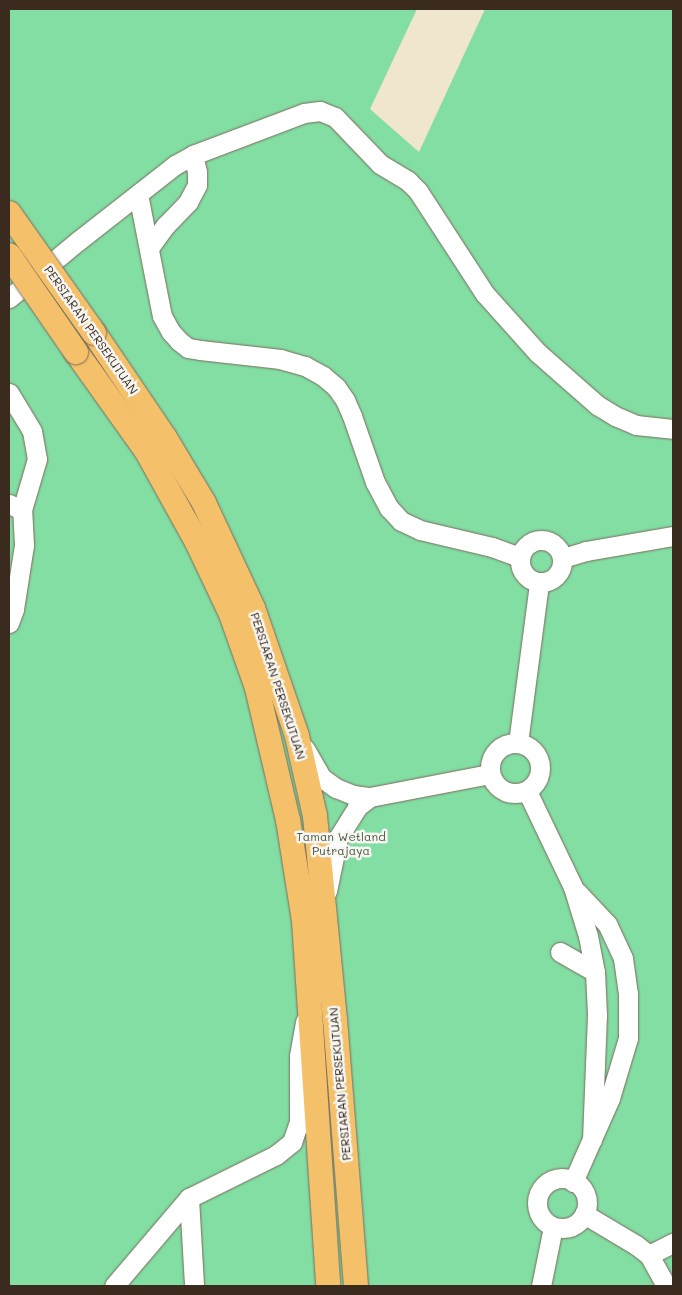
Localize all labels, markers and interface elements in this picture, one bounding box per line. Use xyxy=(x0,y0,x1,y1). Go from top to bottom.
street label: PERSIARAN PERSEKUTUAN xyxy=(41,263,141,397)
street label: PERSIARAN PERSEKUTUAN xyxy=(247,611,309,761)
park label: Taman Wetland Putrajaya xyxy=(296,830,386,858)
street label: PERSIARAN PERSEKUTUAN xyxy=(326,1007,354,1161)

